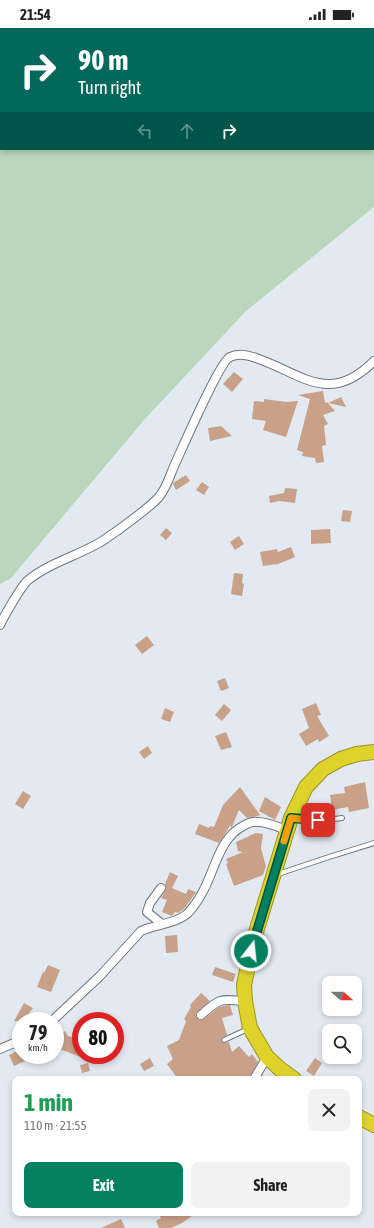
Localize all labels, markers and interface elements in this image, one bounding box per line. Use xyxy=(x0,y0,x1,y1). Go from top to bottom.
text: 21:54 xyxy=(20,6,51,23)
icon: right xyxy=(12,44,64,96)
text: 90 m xyxy=(78,44,128,76)
text: Turn right xyxy=(78,77,141,98)
icon: left xyxy=(134,120,156,142)
icon: ahead xyxy=(176,120,198,142)
icon: right xyxy=(218,120,240,142)
pin xyxy=(301,803,335,837)
icon: arrive xyxy=(307,809,329,831)
position arrow xyxy=(230,930,272,972)
north arrow xyxy=(322,976,362,1016)
map controls xyxy=(322,976,362,1064)
speed limit sign: 80 xyxy=(72,1012,124,1064)
text: 79 xyxy=(29,1021,47,1044)
button: search xyxy=(322,1024,362,1064)
text: km/h xyxy=(28,1042,48,1053)
text: 1 min xyxy=(24,1089,73,1116)
button: close xyxy=(308,1089,350,1131)
text: 110 m · 21:55 xyxy=(24,1118,87,1133)
button: Exit xyxy=(24,1162,183,1208)
button: Share xyxy=(191,1162,350,1208)

